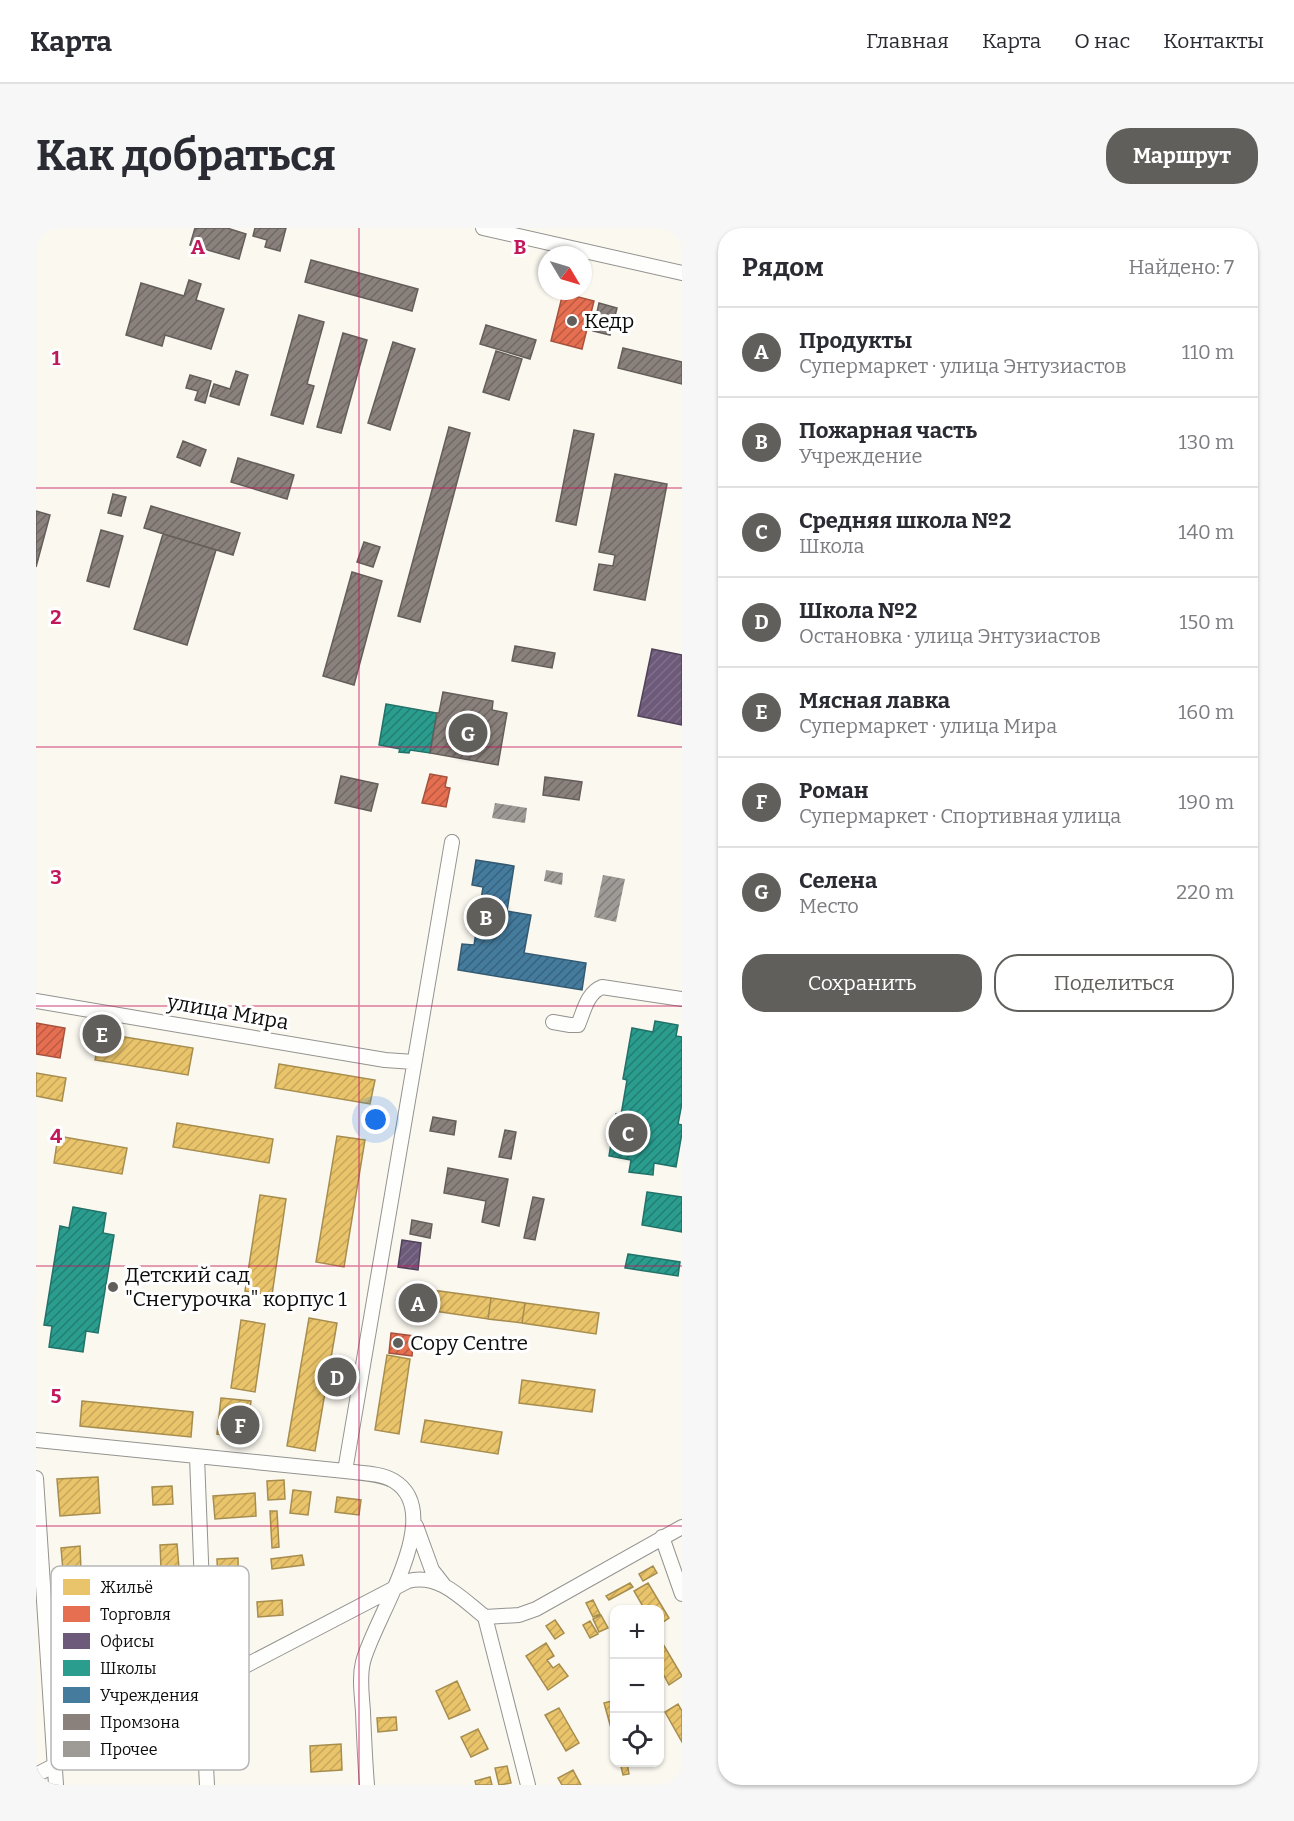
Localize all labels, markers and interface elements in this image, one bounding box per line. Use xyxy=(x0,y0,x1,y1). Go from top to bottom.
text: Карта xyxy=(30,25,112,58)
text: Главная xyxy=(866,28,949,54)
text: Карта xyxy=(982,28,1041,54)
text: О нас xyxy=(1074,28,1130,54)
text: Контакты xyxy=(1163,28,1264,54)
button: Маршрут xyxy=(1106,128,1258,184)
text: Как добраться xyxy=(36,131,336,181)
text: A xyxy=(191,235,206,259)
text: B xyxy=(514,235,527,259)
north arrow xyxy=(538,246,592,300)
text: Рядом xyxy=(742,252,824,283)
text: Найдено: 7 xyxy=(1129,255,1234,279)
place label: Кедр xyxy=(584,308,634,334)
marker: Кедр xyxy=(565,314,579,328)
text: Продукты xyxy=(799,327,912,354)
text: A xyxy=(754,340,769,364)
text: 110 m xyxy=(1182,340,1234,364)
text: 1 xyxy=(52,346,61,370)
text: Супермаркет · улица Энтузиастов xyxy=(799,354,1127,378)
text: Пожарная часть xyxy=(799,417,977,444)
text: B xyxy=(755,430,768,454)
text: 130 m xyxy=(1179,430,1234,454)
text: Учреждение xyxy=(799,444,923,468)
text: Средняя школа №2 xyxy=(799,507,1011,534)
text: C xyxy=(755,520,768,544)
text: 140 m xyxy=(1178,520,1234,544)
text: Школа xyxy=(799,534,865,558)
text: Школа №2 xyxy=(799,597,917,624)
text: 2 xyxy=(50,605,62,629)
text: D xyxy=(754,610,769,634)
text: 150 m xyxy=(1179,610,1234,634)
text: Остановка · улица Энтузиастов xyxy=(799,624,1101,648)
text: Мясная лавка xyxy=(799,687,950,714)
text: E xyxy=(755,700,768,724)
text: 160 m xyxy=(1178,700,1234,724)
pin: G xyxy=(448,710,488,756)
text: Супермаркет · улица Мира xyxy=(799,714,1057,738)
text: Роман xyxy=(799,777,869,804)
text: F xyxy=(756,790,767,814)
text: 190 m xyxy=(1178,790,1234,814)
text: Супермаркет · Спортивная улица xyxy=(799,804,1121,828)
text: 3 xyxy=(50,865,62,889)
text: Селена xyxy=(799,867,877,894)
text: G xyxy=(754,880,769,904)
text: 220 m xyxy=(1176,880,1234,904)
pin: B xyxy=(466,894,506,940)
text: Место xyxy=(799,894,859,918)
button: Сохранить xyxy=(742,954,982,1012)
button: Поделиться xyxy=(994,954,1234,1012)
street label: улица Мира xyxy=(164,988,291,1036)
pin: E xyxy=(82,1012,122,1056)
your location xyxy=(361,1105,390,1134)
pin: C xyxy=(608,1110,648,1156)
text: 4 xyxy=(50,1124,62,1148)
place label: Детский сад "Снегурочка" корпус 1 xyxy=(125,1262,347,1312)
marker: Детский сад "Снегурочка" корпус 1 xyxy=(106,1280,120,1294)
pin: A xyxy=(398,1280,437,1326)
place label: Copy Centre xyxy=(410,1330,528,1356)
marker: Copy Centre xyxy=(391,1336,405,1350)
pin: D xyxy=(318,1354,356,1400)
text: 5 xyxy=(51,1384,62,1408)
pin: F xyxy=(220,1402,260,1448)
legend xyxy=(51,1566,249,1770)
text: Жильё xyxy=(100,1578,153,1597)
text: Торговля xyxy=(100,1605,171,1624)
map controls xyxy=(610,1605,664,1767)
button: + xyxy=(610,1605,664,1659)
text: Офисы xyxy=(100,1632,155,1651)
text: Школы xyxy=(100,1659,157,1678)
button: − xyxy=(610,1659,664,1713)
text: Учреждения xyxy=(100,1686,199,1705)
text: Промзона xyxy=(100,1713,180,1732)
button: locate xyxy=(610,1713,664,1767)
text: Прочее xyxy=(100,1740,158,1759)

